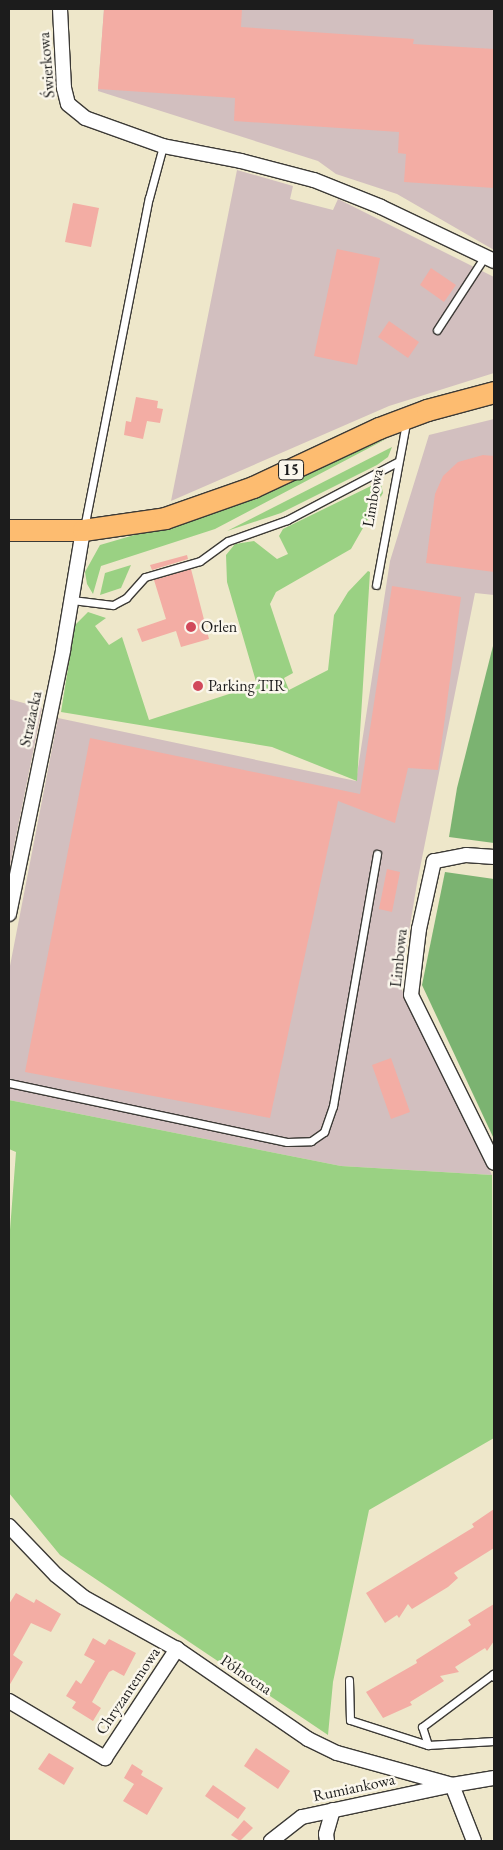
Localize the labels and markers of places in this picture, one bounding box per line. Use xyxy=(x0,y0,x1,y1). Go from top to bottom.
place label: Orlen xyxy=(201,617,237,637)
marker: Orlen xyxy=(185,621,197,633)
place label: Parking TIR xyxy=(208,676,285,696)
marker: Parking TIR xyxy=(192,680,204,692)

